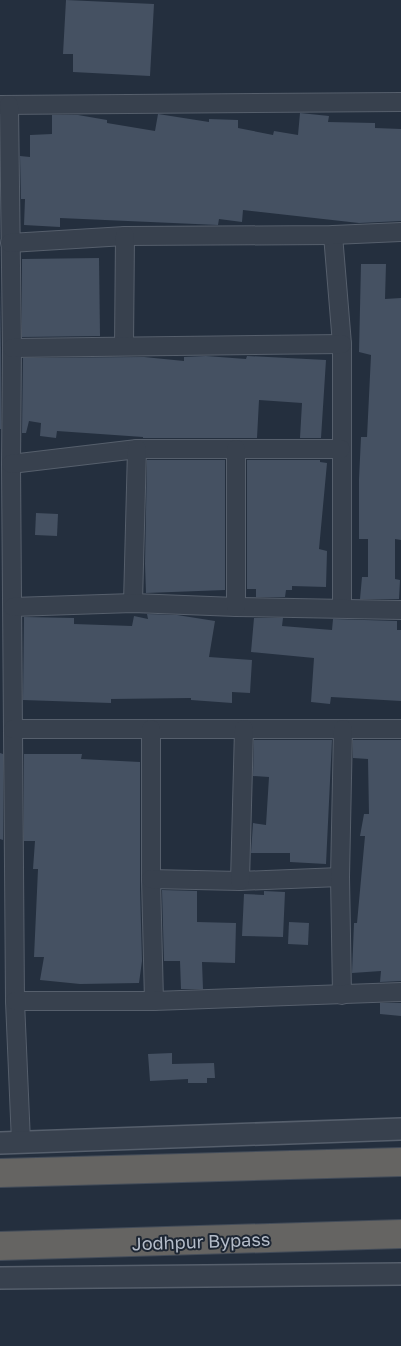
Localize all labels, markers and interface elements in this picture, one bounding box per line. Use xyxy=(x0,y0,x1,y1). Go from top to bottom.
street label: Jodhpur Bypass xyxy=(131,1228,271,1254)

